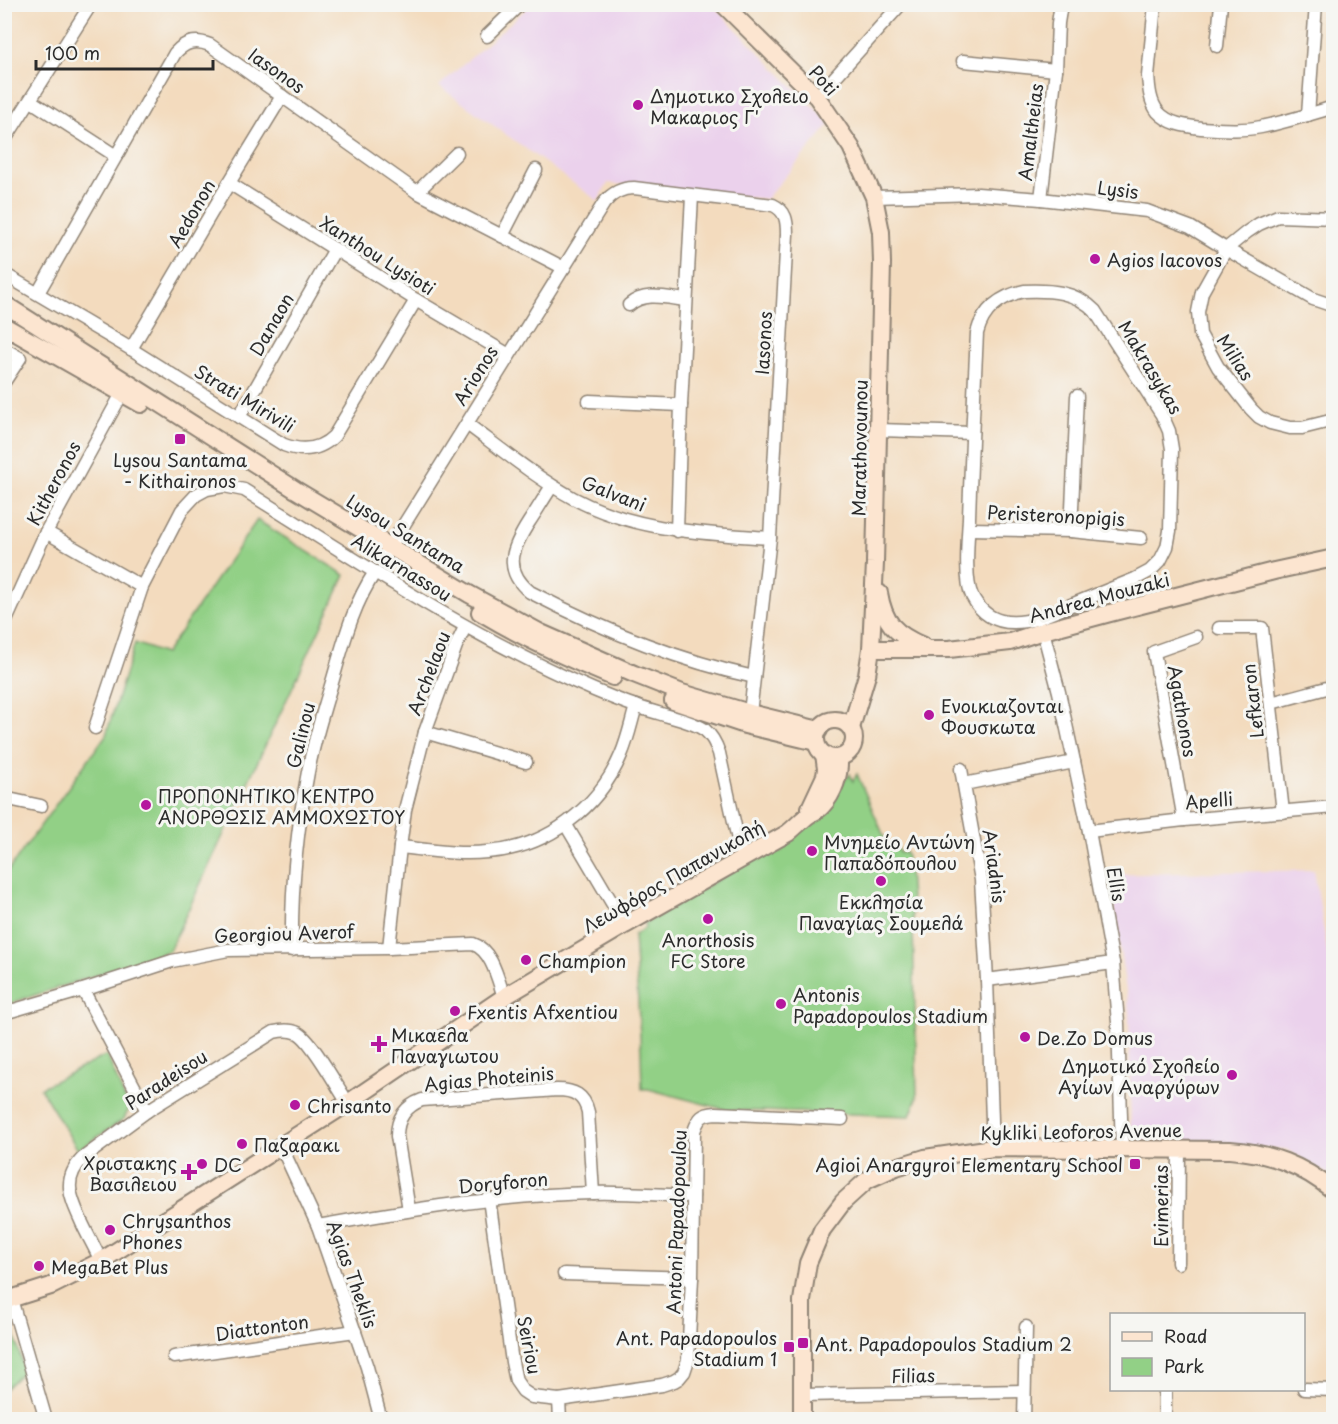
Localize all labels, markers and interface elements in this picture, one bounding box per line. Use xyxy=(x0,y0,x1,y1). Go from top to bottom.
scale bar xyxy=(36,33,213,71)
text: 100 m xyxy=(45,39,100,66)
street label: Iasonos xyxy=(243,41,311,99)
street label: Poti xyxy=(803,59,845,101)
place label: Δημοτικο Σχολειο Μακαριος Γ' xyxy=(650,82,809,130)
street label: Amaltheias xyxy=(1011,82,1049,182)
marker: Δημοτικο Σχολειο Μακαριος Γ' xyxy=(631,98,645,112)
street label: Lysis xyxy=(1096,173,1140,205)
street label: Aedonon xyxy=(161,174,221,252)
street label: Xanthou Lysioti xyxy=(315,209,441,301)
place label: Agios Iacovos xyxy=(1107,246,1222,273)
marker: Agios Iacovos xyxy=(1088,252,1102,266)
street label: Danaon xyxy=(242,288,300,360)
street label: Iasonos xyxy=(748,310,778,376)
street label: Makrasykas xyxy=(1112,315,1190,419)
street label: Milias xyxy=(1211,328,1261,386)
street label: Arionos xyxy=(446,340,504,410)
street label: Strati Mirivili xyxy=(189,357,301,439)
street label: Marathovounou xyxy=(844,379,874,517)
marker: Lysou Santama - Kithaironos xyxy=(173,432,187,446)
street label: Kitheronos xyxy=(19,436,87,530)
place label: Lysou Santama - Kithaironos xyxy=(113,446,248,494)
street label: Galvani xyxy=(578,468,650,518)
street label: Lysou Santama xyxy=(342,487,471,579)
street label: Peristeronopigis xyxy=(986,498,1126,532)
street label: Alikarnassou xyxy=(347,527,457,607)
street label: Andrea Mouzaki xyxy=(1026,565,1172,629)
street label: Archelaou xyxy=(400,627,456,719)
street label: Lefkaron xyxy=(1234,662,1270,740)
street label: Agathonos xyxy=(1162,663,1204,759)
place label: Ενοικιαζονται Φουσκωτα xyxy=(941,692,1064,740)
street label: Galinou xyxy=(279,699,321,771)
marker: Ενοικιαζονται Φουσκωτα xyxy=(922,708,936,722)
place label: ΠΡΟΠΟΝΗΤΙΚΟ ΚΕΝΤΡΟ ΑΝΟΡΘΩΣΙΣ ΑΜΜΟΧΩΣΤΟΥ xyxy=(158,782,405,830)
street label: Apelli xyxy=(1184,784,1234,816)
marker: ΠΡΟΠΟΝΗΤΙΚΟ ΚΕΝΤΡΟ ΑΝΟΡΘΩΣΙΣ ΑΜΜΟΧΩΣΤΟΥ xyxy=(139,798,153,812)
street label: Λεωφόρος Παπανικολή xyxy=(577,813,769,939)
street label: Ariadnis xyxy=(976,827,1014,905)
place label: Μνημείο Αντώνη Παπαδόπουλου xyxy=(824,828,975,876)
marker: Μνημείο Αντώνη Παπαδόπουλου xyxy=(805,844,819,858)
street label: Ellis xyxy=(1101,865,1133,903)
marker: Εκκλησία Παναγίας Σουμελά xyxy=(874,874,888,888)
place label: Εκκλησία Παναγίας Σουμελά xyxy=(799,888,964,936)
marker: Anorthosis FC Store xyxy=(701,912,715,926)
street label: Georgiou Averof xyxy=(214,917,356,949)
place label: Anorthosis FC Store xyxy=(662,926,754,974)
place label: Champion xyxy=(538,947,626,974)
marker: Champion xyxy=(519,953,533,967)
place label: Antonis Papadopoulos Stadium xyxy=(793,981,988,1029)
marker: Antonis Papadopoulos Stadium xyxy=(774,997,788,1011)
place label: Fxentis Afxentiou xyxy=(467,998,618,1025)
marker: Fxentis Afxentiou xyxy=(448,1004,462,1018)
place label: Μικαελα Παναγιωτου xyxy=(391,1021,499,1069)
place label: De.Zo Domus xyxy=(1037,1024,1153,1051)
marker: De.Zo Domus xyxy=(1018,1030,1032,1044)
marker: Μικαελα Παναγιωτου xyxy=(372,1037,386,1051)
street label: Paradeisou xyxy=(120,1042,212,1116)
place label: Δημοτικό Σχολείο Αγίων Αναργύρων xyxy=(1058,1052,1220,1100)
street label: Agias Photeinis xyxy=(423,1059,555,1097)
marker: Δημοτικό Σχολείο Αγίων Αναργύρων xyxy=(1225,1068,1239,1082)
place label: Chrisanto xyxy=(307,1092,392,1119)
marker: Chrisanto xyxy=(288,1098,302,1112)
street label: Kykliki Leoforos Avenue xyxy=(980,1116,1182,1146)
street label: Antoni Papadopoulou xyxy=(659,1129,693,1315)
place label: Παζαρακι xyxy=(254,1131,341,1158)
marker: Παζαρακι xyxy=(235,1137,249,1151)
place label: Χριστακης Βασιλειου xyxy=(83,1149,177,1197)
place label: DC xyxy=(214,1151,242,1178)
place label: Agioi Anargyroi Elementary School xyxy=(815,1151,1123,1178)
marker: DC xyxy=(195,1157,209,1171)
marker: Agioi Anargyroi Elementary School xyxy=(1128,1157,1142,1171)
marker: Χριστακης Βασιλειου xyxy=(182,1165,196,1179)
street label: Doryforon xyxy=(457,1165,549,1199)
street label: Evimerias xyxy=(1147,1165,1174,1247)
place label: Chrysanthos Phones xyxy=(122,1207,231,1255)
street label: Agias Theklis xyxy=(321,1216,385,1332)
marker: Chrysanthos Phones xyxy=(103,1223,117,1237)
place label: MegaBet Plus xyxy=(51,1253,168,1280)
marker: MegaBet Plus xyxy=(32,1259,46,1273)
street label: Diattonton xyxy=(214,1307,310,1347)
legend xyxy=(1110,1313,1305,1391)
street label: Seiriou xyxy=(511,1314,549,1376)
text: Road xyxy=(1164,1322,1208,1349)
place label: Ant. Papadopoulos Stadium 1 xyxy=(616,1324,777,1372)
place label: Ant. Papadopoulos Stadium 2 xyxy=(815,1330,1072,1357)
marker: Ant. Papadopoulos Stadium 2 xyxy=(796,1336,810,1350)
marker: Ant. Papadopoulos Stadium 1 xyxy=(782,1340,796,1354)
text: Park xyxy=(1164,1352,1204,1379)
street label: Filias xyxy=(891,1361,935,1389)

